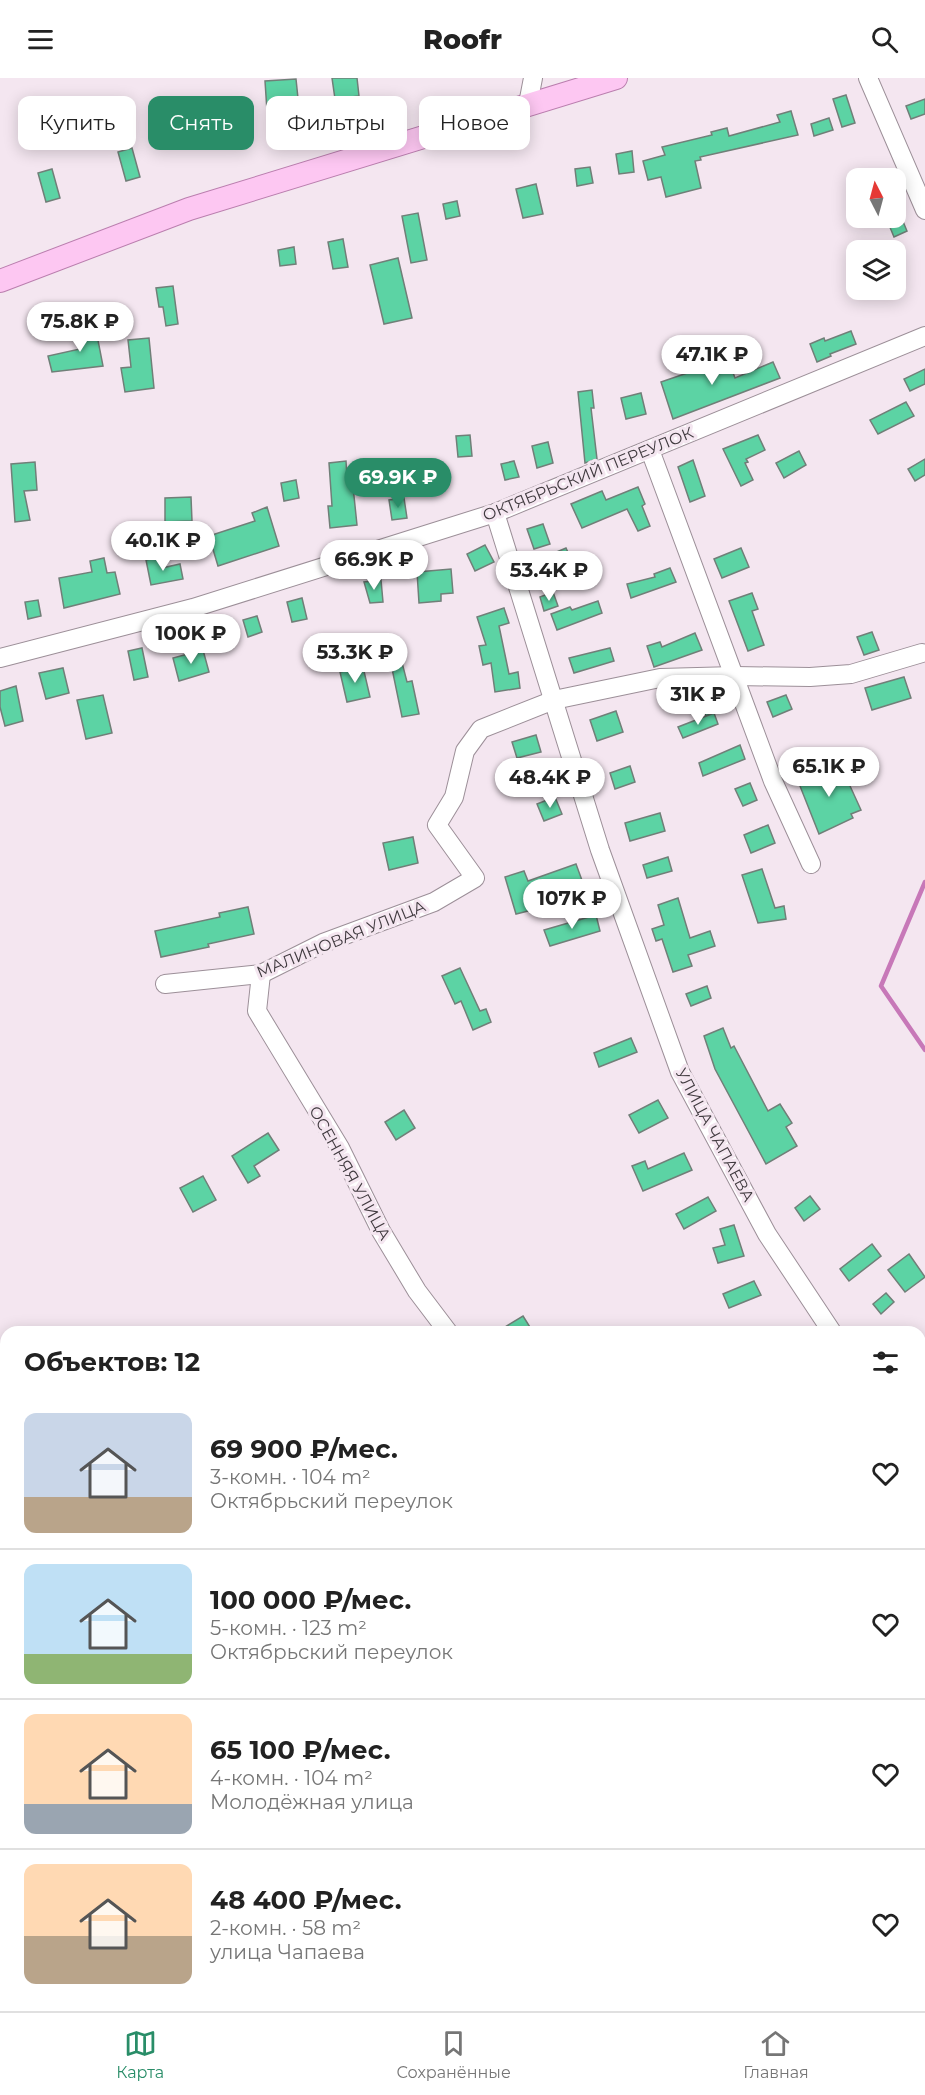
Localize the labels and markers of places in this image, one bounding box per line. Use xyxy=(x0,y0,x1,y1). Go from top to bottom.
pin: 75.8K ₽ xyxy=(25,302,135,353)
pin: 47.1K ₽ xyxy=(657,335,767,386)
pin: 69.9K ₽ xyxy=(343,458,453,509)
pin: 40.1K ₽ xyxy=(108,521,218,572)
pin: 66.9K ₽ xyxy=(319,540,429,591)
pin: 53.4K ₽ xyxy=(494,551,604,602)
pin: 100K ₽ xyxy=(142,614,240,665)
pin: 53.3K ₽ xyxy=(300,633,410,684)
pin: 31K ₽ xyxy=(656,675,740,726)
pin: 65.1K ₽ xyxy=(774,747,884,798)
pin: 48.4K ₽ xyxy=(495,758,605,809)
pin: 107K ₽ xyxy=(523,879,621,930)

